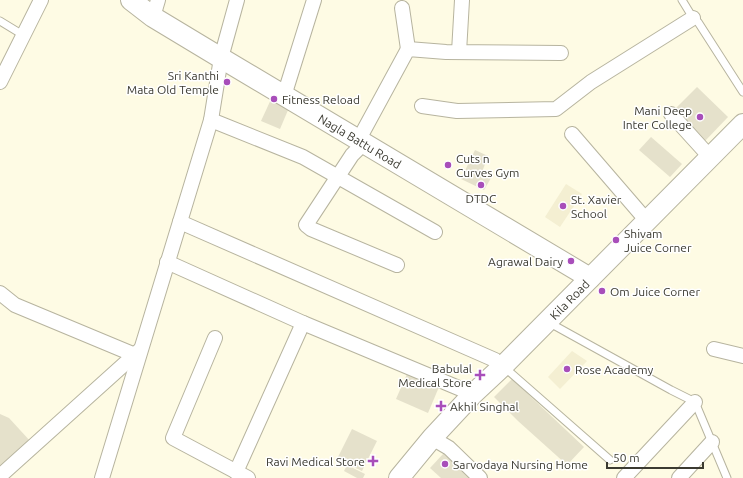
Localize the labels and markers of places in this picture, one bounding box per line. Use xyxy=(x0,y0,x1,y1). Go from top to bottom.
place label: Sri Kanthi Mata Old Temple xyxy=(127,69,219,96)
marker: Sri Kanthi Mata Old Temple xyxy=(222,77,232,87)
place label: Fitness Reload xyxy=(282,93,360,106)
marker: Fitness Reload xyxy=(269,94,279,104)
place label: Mani Deep Inter College xyxy=(623,104,692,131)
marker: Mani Deep Inter College xyxy=(695,112,705,122)
place label: Cuts n Curves Gym xyxy=(456,152,519,179)
marker: Cuts n Curves Gym xyxy=(443,160,453,170)
marker: DTDC xyxy=(476,180,486,190)
place label: DTDC xyxy=(466,192,497,205)
place label: St. Xavier School xyxy=(571,193,622,220)
marker: St. Xavier School xyxy=(558,201,568,211)
place label: Shivam Juice Corner xyxy=(624,227,692,254)
marker: Shivam Juice Corner xyxy=(611,235,621,245)
place label: Agrawal Dairy xyxy=(488,255,563,268)
marker: Agrawal Dairy xyxy=(566,256,576,266)
place label: Om Juice Corner xyxy=(610,285,700,298)
marker: Om Juice Corner xyxy=(597,286,607,296)
place label: Babulal Medical Store xyxy=(398,362,472,389)
place label: Rose Academy xyxy=(575,363,654,376)
marker: Rose Academy xyxy=(562,364,572,374)
marker: Babulal Medical Store xyxy=(475,370,485,380)
marker: Akhil Singhal xyxy=(435,400,447,412)
place label: Akhil Singhal xyxy=(450,400,519,413)
place label: Ravi Medical Store xyxy=(266,455,365,468)
marker: Ravi Medical Store xyxy=(368,456,378,466)
place label: Sarvodaya Nursing Home xyxy=(453,458,588,471)
marker: Sarvodaya Nursing Home xyxy=(440,459,450,469)

